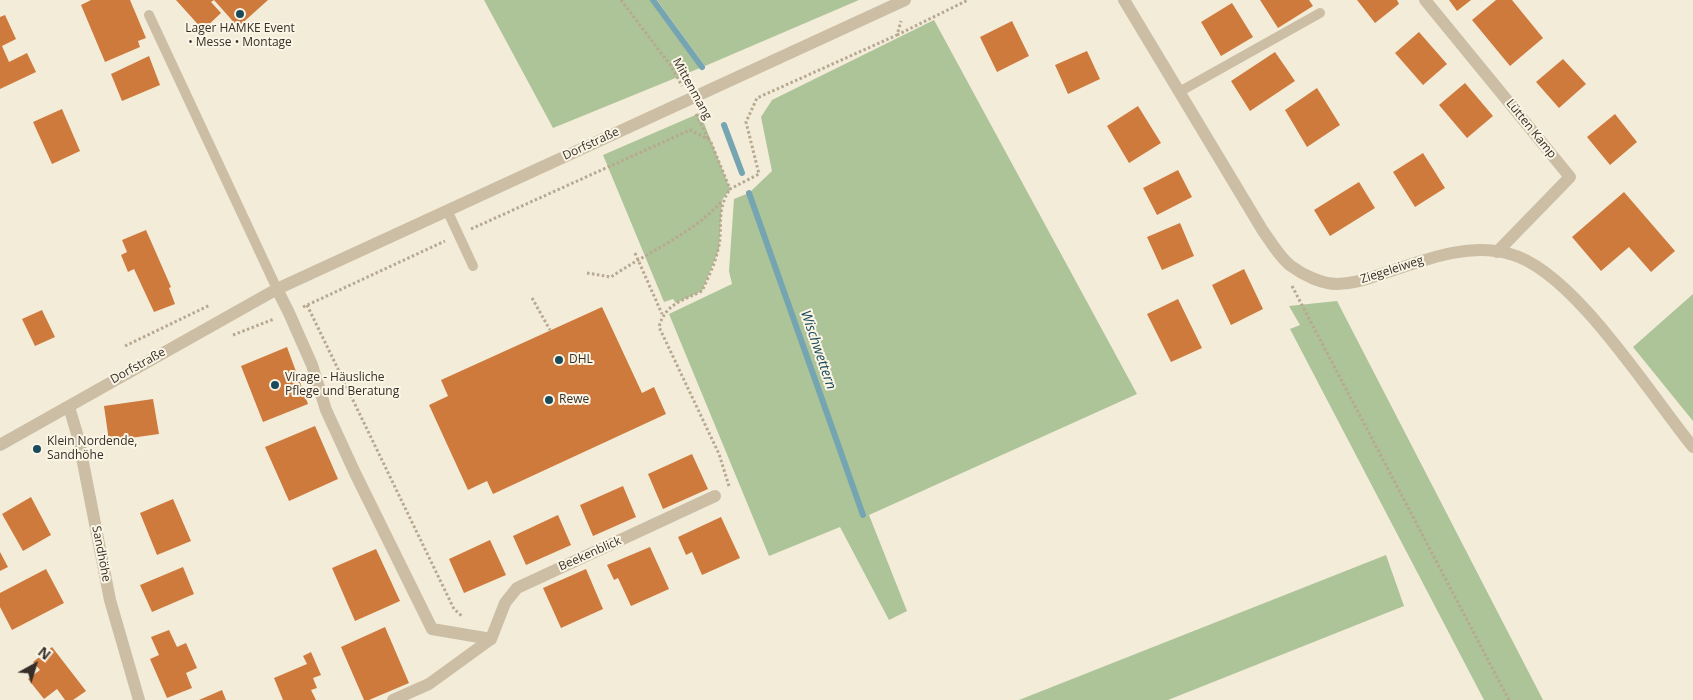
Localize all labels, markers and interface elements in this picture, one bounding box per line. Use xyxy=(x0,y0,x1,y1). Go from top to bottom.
marker: Lager HAMKE Event • Messe • Montage xyxy=(234,8,246,20)
place label: Lager HAMKE Event • Messe • Montage xyxy=(185,22,295,50)
street label: Mittenmang xyxy=(669,56,715,122)
street label: Lütten Kamp xyxy=(1503,97,1559,161)
street label: Dorfstraße xyxy=(560,125,622,163)
street label: Ziegeleiweg xyxy=(1359,253,1425,287)
water label: Wischwettern xyxy=(797,308,839,392)
street label: Dorfstraße xyxy=(108,345,168,387)
place label: DHL xyxy=(569,353,593,367)
marker: DHL xyxy=(553,354,565,366)
place label: Virage - Häusliche Pflege und Beratung xyxy=(285,371,399,399)
marker: Virage - Häusliche Pflege und Beratung xyxy=(269,379,281,391)
place label: Rewe xyxy=(559,393,589,407)
marker: Rewe xyxy=(543,394,555,406)
place label: Klein Nordende, Sandhöhe xyxy=(47,435,137,463)
marker: Klein Nordende, Sandhöhe xyxy=(31,443,43,455)
street label: Sandhöhe xyxy=(89,525,113,583)
street label: Beekenblick xyxy=(556,534,624,574)
north arrow xyxy=(10,640,60,690)
text: N xyxy=(34,642,55,664)

